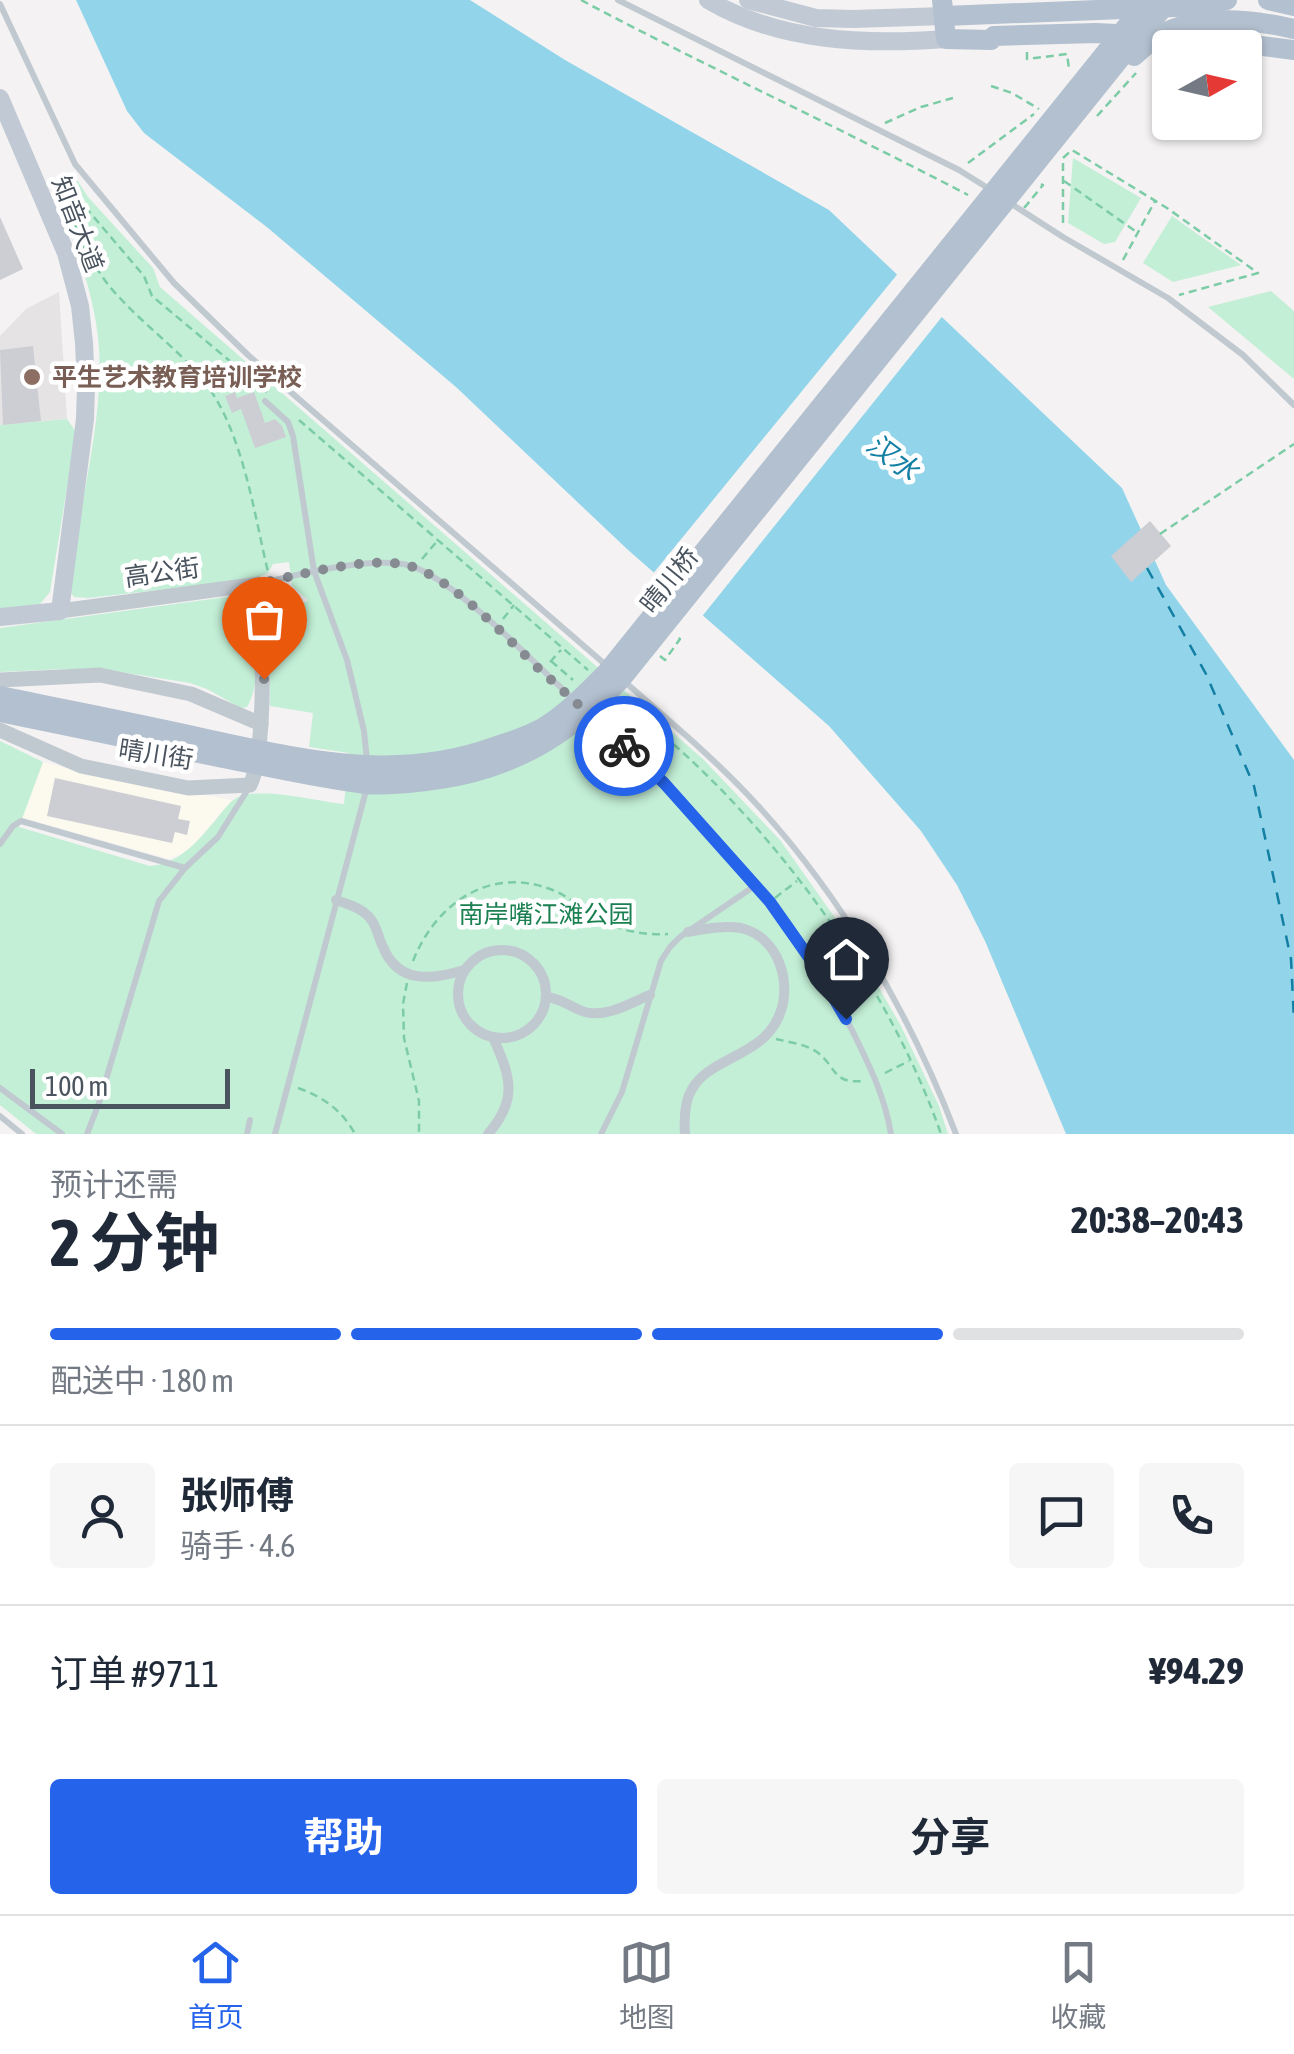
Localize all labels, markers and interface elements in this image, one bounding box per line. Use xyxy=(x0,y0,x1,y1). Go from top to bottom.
north arrow xyxy=(1152,30,1262,140)
map controls xyxy=(1152,30,1262,140)
street label: 知音大道 xyxy=(47,172,109,276)
place label: 平生艺术教育培训学校 xyxy=(52,363,302,391)
marker: 平生艺术教育培训学校 xyxy=(21,366,43,388)
water label: 汉水 xyxy=(861,427,927,488)
street label: 晴川桥 xyxy=(635,542,703,618)
street label: 高公街 xyxy=(123,553,201,591)
pin xyxy=(222,577,307,680)
icon: bag xyxy=(237,592,292,647)
courier xyxy=(574,696,674,796)
icon: bike xyxy=(597,719,652,774)
street label: 晴川街 xyxy=(117,734,195,774)
park label: 南岸嘴江滩公园 xyxy=(458,900,634,928)
pin xyxy=(804,917,889,1020)
icon: home xyxy=(819,932,874,987)
scale bar xyxy=(30,1064,230,1108)
text: 100 m xyxy=(45,1070,108,1102)
text: 预计还需 xyxy=(50,1166,178,1203)
text: 20:38–20:43 xyxy=(1071,1198,1244,1241)
text: 2 分钟 xyxy=(50,1205,219,1280)
text: 配送中 · 180 m xyxy=(50,1362,234,1399)
button: person xyxy=(50,1463,155,1568)
button: chat xyxy=(1009,1463,1114,1568)
button: phone xyxy=(1139,1463,1244,1568)
text: 张师傅 xyxy=(180,1474,294,1517)
text: 骑手 · 4.6 xyxy=(180,1527,295,1564)
text: ¥94.29 xyxy=(1149,1649,1244,1692)
text: 订单 #9711 xyxy=(50,1652,219,1695)
button: 帮助 xyxy=(50,1779,637,1894)
button: 分享 xyxy=(657,1779,1244,1894)
tab: 首页 xyxy=(188,1935,244,2035)
tab: 地图 xyxy=(619,1935,675,2035)
tab: 收藏 xyxy=(1050,1935,1106,2035)

